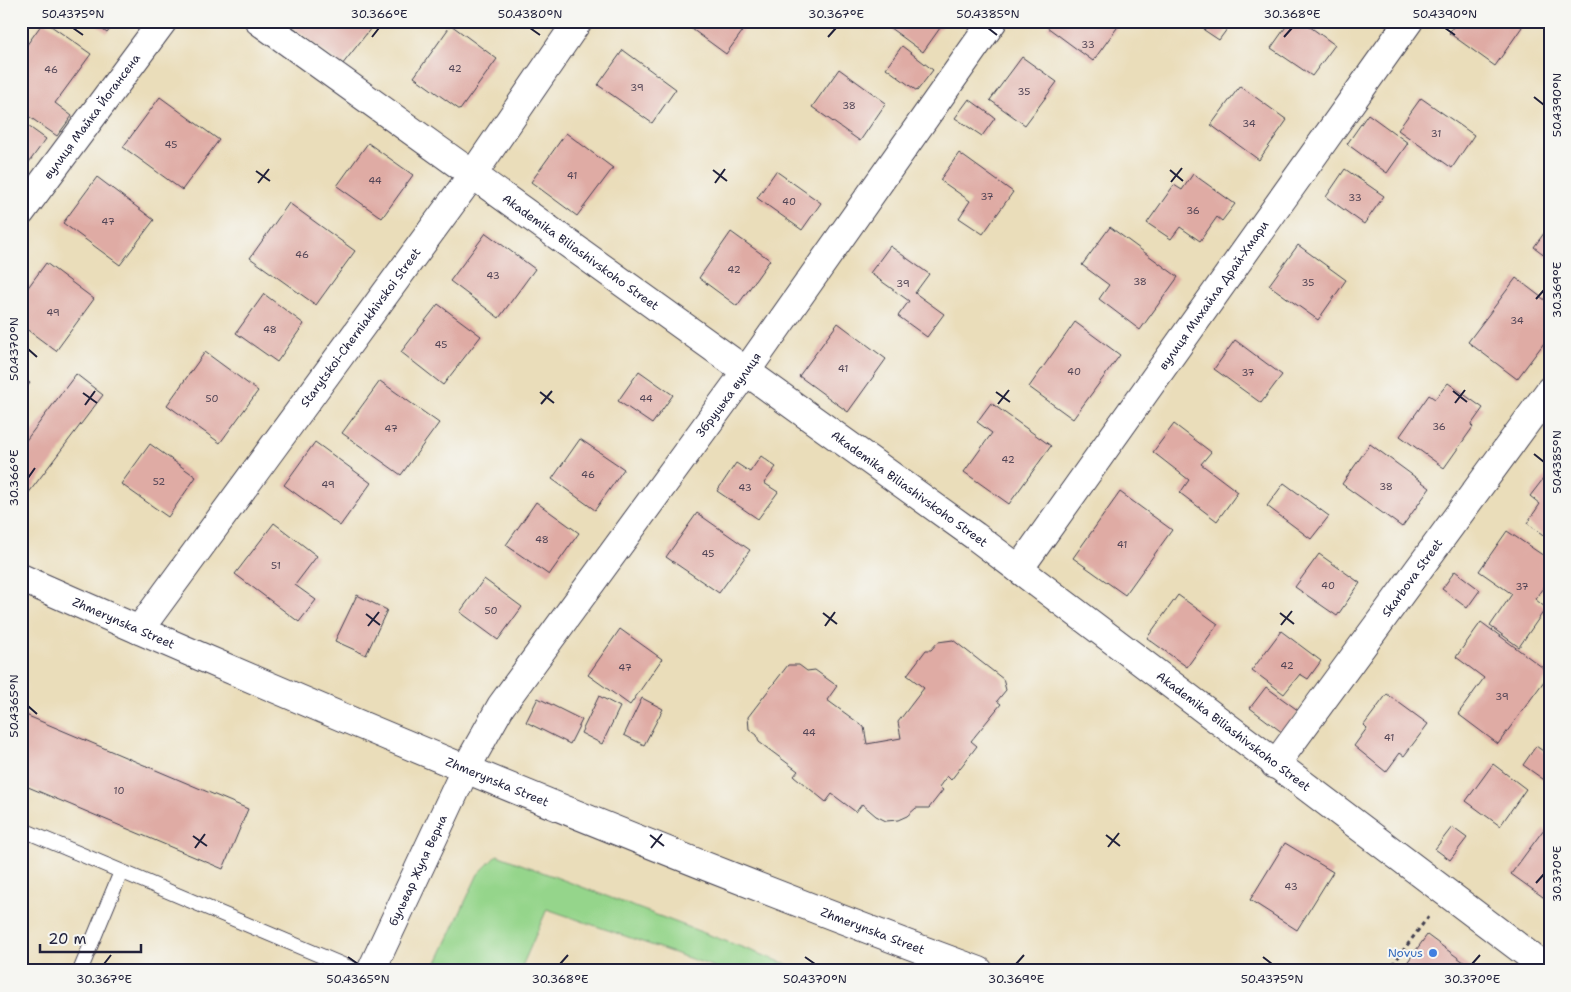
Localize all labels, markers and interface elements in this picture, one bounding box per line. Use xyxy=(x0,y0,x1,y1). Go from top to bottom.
text: 50.4375°N xyxy=(42,6,104,22)
text: 30.366°E xyxy=(350,6,408,22)
text: 50.4380°N xyxy=(498,6,562,22)
text: 30.367°E xyxy=(808,6,864,22)
text: 50.4385°N xyxy=(956,6,1020,22)
text: 30.368°E xyxy=(1264,6,1320,22)
text: 50.4390°N xyxy=(1413,6,1477,22)
house number: 33 xyxy=(1081,38,1095,51)
street label: вулиця Майка Йогансена xyxy=(40,50,144,182)
house number: 42 xyxy=(448,62,462,75)
house number: 46 xyxy=(44,63,58,76)
text: 50.4390°N xyxy=(1549,73,1565,137)
house number: 39 xyxy=(630,81,644,94)
house number: 35 xyxy=(1018,85,1030,98)
house number: 38 xyxy=(842,99,856,112)
house number: 34 xyxy=(1242,117,1256,130)
house number: 31 xyxy=(1431,127,1441,140)
house number: 45 xyxy=(165,138,177,151)
house number: 41 xyxy=(567,169,577,182)
house number: 44 xyxy=(368,174,382,187)
house number: 37 xyxy=(980,190,994,203)
street label: Akademika Biliashivskoho Street xyxy=(499,191,662,314)
house number: 33 xyxy=(1348,191,1362,204)
house number: 40 xyxy=(782,195,796,208)
house number: 36 xyxy=(1186,204,1200,217)
house number: 47 xyxy=(101,215,115,228)
street label: вулиця Михайла Драй-Хмари xyxy=(1155,217,1272,373)
street label: Starytskoi-Cherniakhivskoi Street xyxy=(297,245,424,410)
house number: 46 xyxy=(295,248,309,261)
text: 30.369°E xyxy=(1549,262,1565,318)
house number: 42 xyxy=(727,263,741,276)
house number: 43 xyxy=(486,269,500,282)
house number: 38 xyxy=(1133,275,1147,288)
house number: 35 xyxy=(1302,276,1314,289)
house number: 39 xyxy=(896,277,910,290)
house number: 49 xyxy=(46,306,60,319)
house number: 34 xyxy=(1510,314,1524,327)
text: 50.4370°N xyxy=(6,317,22,381)
house number: 48 xyxy=(263,323,277,336)
house number: 45 xyxy=(435,338,447,351)
street label: Збруцька вулиця xyxy=(692,349,765,440)
house number: 41 xyxy=(838,362,848,375)
house number: 40 xyxy=(1067,365,1081,378)
house number: 37 xyxy=(1241,366,1255,379)
house number: 50 xyxy=(205,392,219,405)
house number: 44 xyxy=(639,392,653,405)
house number: 36 xyxy=(1432,420,1446,433)
house number: 47 xyxy=(384,422,398,435)
street label: Akademika Biliashivskoho Street xyxy=(828,427,991,551)
text: 50.4385°N xyxy=(1549,430,1565,494)
text: 30.366°E xyxy=(6,449,22,507)
house number: 42 xyxy=(1001,453,1015,466)
house number: 46 xyxy=(581,468,595,481)
house number: 52 xyxy=(153,475,165,488)
house number: 49 xyxy=(321,478,335,491)
house number: 38 xyxy=(1379,480,1393,493)
house number: 43 xyxy=(738,481,752,494)
house number: 48 xyxy=(535,533,549,546)
street label: Skarbova Street xyxy=(1378,536,1446,620)
house number: 41 xyxy=(1117,538,1127,551)
house number: 45 xyxy=(702,547,714,560)
house number: 51 xyxy=(271,559,281,572)
house number: 40 xyxy=(1321,579,1335,592)
house number: 37 xyxy=(1515,580,1529,593)
street label: Zhmerynska Street xyxy=(70,594,177,652)
house number: 50 xyxy=(484,604,498,617)
house number: 42 xyxy=(1280,659,1294,672)
house number: 47 xyxy=(618,661,632,674)
street label: Akademika Biliashivskoho Street xyxy=(1153,668,1314,795)
text: 50.4365°N xyxy=(6,674,22,738)
house number: 39 xyxy=(1495,690,1509,703)
house number: 44 xyxy=(802,726,816,739)
house number: 41 xyxy=(1384,731,1394,744)
street label: Zhmerynska Street xyxy=(443,754,551,810)
house number: 10 xyxy=(114,784,124,797)
street label: бульвар Жуля Верна xyxy=(385,812,451,929)
text: 30.370°E xyxy=(1549,846,1565,902)
house number: 43 xyxy=(1284,880,1298,893)
street label: Zhmerynska Street xyxy=(818,904,927,958)
scale bar xyxy=(40,922,141,954)
text: 20 m xyxy=(48,929,87,949)
place label: Novus xyxy=(1388,945,1423,961)
marker: Novus xyxy=(1427,947,1439,959)
text: 30.367°E xyxy=(76,971,132,987)
text: 50.4365°N xyxy=(326,971,390,987)
text: 30.368°E xyxy=(532,971,588,987)
text: 50.4370°N xyxy=(783,971,847,987)
text: 30.369°E xyxy=(988,971,1044,987)
text: 50.4375°N xyxy=(1241,971,1303,987)
text: 30.370°E xyxy=(1444,971,1500,987)

